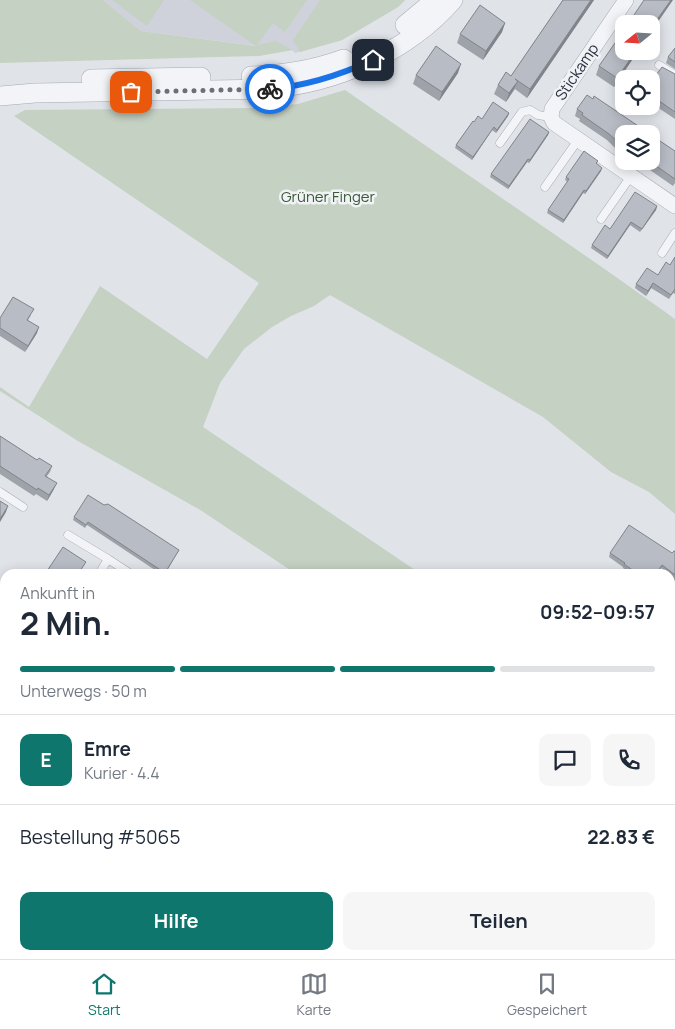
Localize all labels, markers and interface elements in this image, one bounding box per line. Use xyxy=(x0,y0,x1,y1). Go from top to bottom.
north arrow xyxy=(615,15,660,60)
map controls xyxy=(615,15,660,170)
pin xyxy=(352,39,394,81)
street label: Stickamp xyxy=(550,39,603,104)
icon: home xyxy=(359,46,387,74)
courier xyxy=(245,64,295,114)
button: locate xyxy=(615,70,660,115)
pin xyxy=(110,71,152,113)
icon: bike xyxy=(256,75,284,103)
icon: bag xyxy=(117,78,145,106)
button: layers xyxy=(615,125,660,170)
park label: Grüner Finger xyxy=(281,186,376,207)
text: Ankunft in xyxy=(20,582,95,604)
text: 09:52–09:57 xyxy=(540,599,655,625)
text: 2 Min. xyxy=(20,601,112,645)
text: Unterwegs · 50 m xyxy=(20,680,147,702)
button: chat xyxy=(539,734,591,786)
button: phone xyxy=(603,734,655,786)
text: Emre xyxy=(84,736,131,762)
text: E xyxy=(40,747,52,773)
text: Kurier · 4.4 xyxy=(84,762,160,784)
text: Bestellung #5065 xyxy=(20,824,180,850)
text: 22.83 € xyxy=(587,824,655,850)
button: Hilfe xyxy=(20,892,333,950)
button: Teilen xyxy=(343,892,655,950)
tab: Start xyxy=(88,970,121,1019)
tab: Karte xyxy=(296,970,331,1019)
tab: Gespeichert xyxy=(507,970,587,1019)

